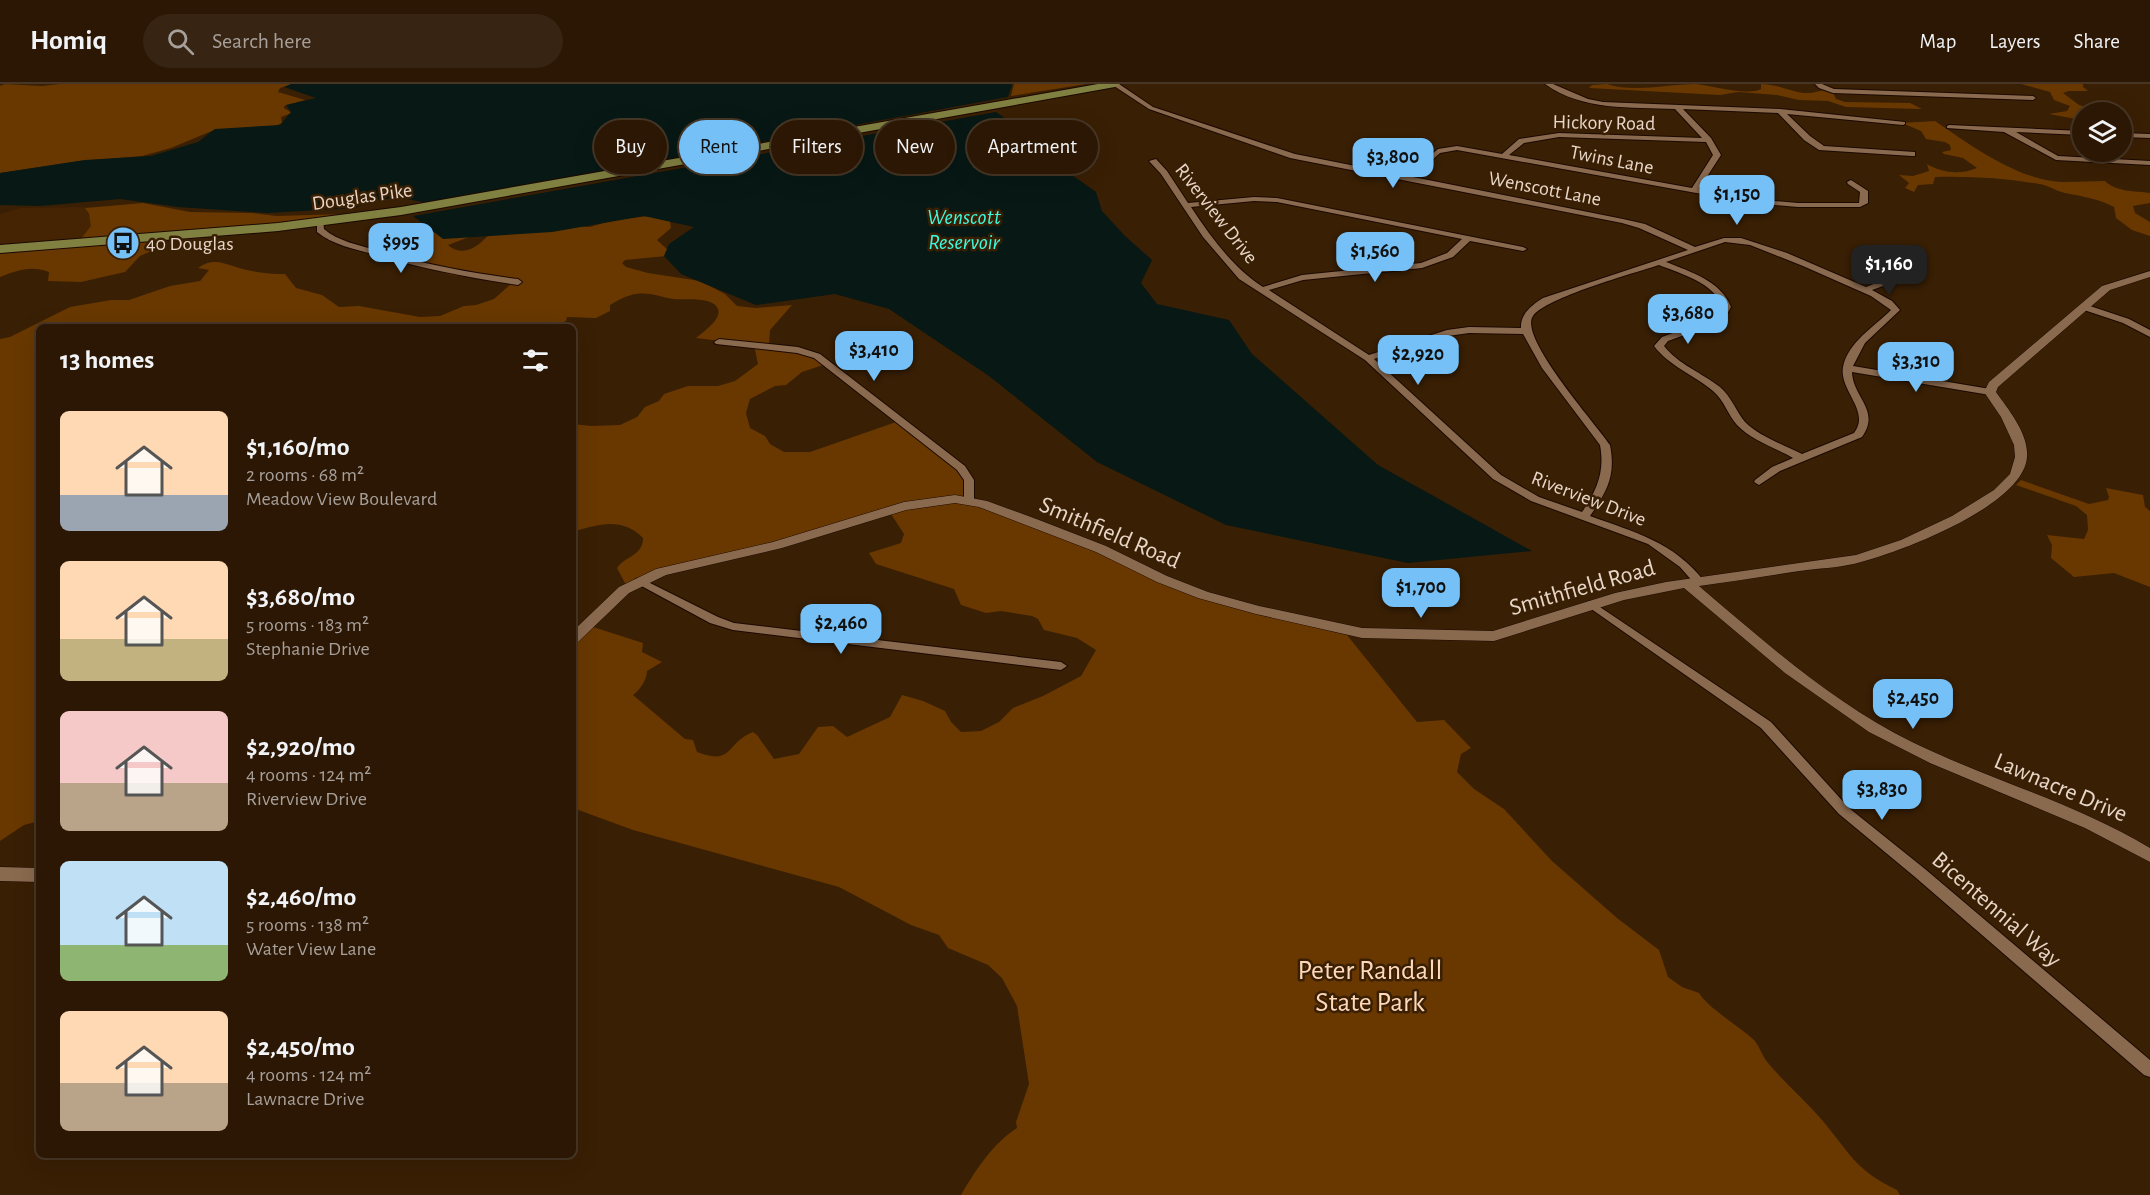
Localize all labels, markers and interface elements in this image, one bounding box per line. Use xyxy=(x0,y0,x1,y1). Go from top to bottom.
search box xyxy=(143,14,563,68)
icon: search xyxy=(164,25,197,58)
text: Homiq xyxy=(30,27,107,55)
text: Search here xyxy=(212,30,312,52)
text: Map xyxy=(1920,31,1956,52)
text: Layers xyxy=(1989,31,2040,52)
text: Share xyxy=(2073,31,2120,52)
map controls xyxy=(2072,102,2132,162)
button: layers xyxy=(2072,102,2132,162)
street label: Hickory Road xyxy=(1552,112,1656,134)
chip: Buy xyxy=(594,120,667,174)
chip: Rent xyxy=(679,120,759,174)
chip: Filters xyxy=(771,120,863,174)
chip: New xyxy=(875,120,955,174)
chip: Apartment xyxy=(967,120,1098,174)
pin: $3,800 xyxy=(1344,138,1442,189)
street label: Twins Lane xyxy=(1568,142,1655,178)
text: $3,800 xyxy=(1367,147,1419,167)
street label: Riverview Drive xyxy=(1171,160,1261,267)
street label: Wenscott Lane xyxy=(1487,168,1603,210)
pin: $1,150 xyxy=(1688,175,1786,226)
street label: Douglas Pike xyxy=(311,180,413,214)
text: $1,150 xyxy=(1713,184,1761,204)
water label: Wenscott Reservoir xyxy=(927,206,1002,253)
pin: $995 xyxy=(365,223,437,274)
bus stop icon: 40 Douglas xyxy=(105,225,141,261)
text: $995 xyxy=(383,232,419,252)
pin: $1,560 xyxy=(1326,232,1424,283)
place label: 40 Douglas xyxy=(146,234,234,254)
text: $1,560 xyxy=(1350,241,1400,261)
pin: $1,160 xyxy=(1840,245,1938,296)
text: $1,160 xyxy=(1865,254,1913,274)
pin: $3,680 xyxy=(1639,294,1737,345)
text: $3,680 xyxy=(1662,303,1714,323)
pin: $3,410 xyxy=(825,331,923,382)
pin: $2,920 xyxy=(1369,335,1467,386)
text: $3,410 xyxy=(849,340,899,360)
pin: $3,310 xyxy=(1867,342,1965,393)
icon: filters xyxy=(519,344,552,377)
text: $2,920 xyxy=(1392,344,1444,364)
text: 13 homes xyxy=(60,347,154,373)
text: $3,310 xyxy=(1892,351,1940,371)
text: $1,160/mo xyxy=(246,434,350,460)
icon: home xyxy=(108,435,180,507)
text: 2 rooms · 68 m² xyxy=(246,465,364,485)
street label: Riverview Drive xyxy=(1529,468,1649,530)
text: Meadow View Boulevard xyxy=(246,489,437,509)
street label: Smithfield Road xyxy=(1036,492,1184,573)
street label: Smithfield Road xyxy=(1507,556,1658,620)
pin: $1,700 xyxy=(1372,568,1470,619)
text: $1,700 xyxy=(1396,577,1446,597)
text: $3,680/mo xyxy=(246,584,355,610)
icon: home xyxy=(108,585,180,657)
pin: $2,460 xyxy=(792,604,890,655)
text: $2,460 xyxy=(814,613,868,633)
text: 5 rooms · 183 m² xyxy=(246,615,369,635)
text: Stephanie Drive xyxy=(246,639,370,659)
pin: $2,450 xyxy=(1864,679,1962,730)
text: $2,450 xyxy=(1887,688,1939,708)
text: $2,920/mo xyxy=(246,734,355,760)
icon: home xyxy=(108,735,180,807)
street label: Lawnacre Drive xyxy=(1991,749,2131,827)
text: 4 rooms · 124 m² xyxy=(246,765,371,785)
pin: $3,830 xyxy=(1833,770,1931,821)
text: $3,830 xyxy=(1856,779,1908,799)
text: Riverview Drive xyxy=(246,789,367,809)
street label: Bicentennial Way xyxy=(1927,847,2065,972)
text: $2,460/mo xyxy=(246,884,356,910)
icon: home xyxy=(108,885,180,957)
text: 5 rooms · 138 m² xyxy=(246,915,369,935)
text: Water View Lane xyxy=(246,939,376,959)
park label: Peter Randall State Park xyxy=(1298,957,1442,1017)
text: $2,450/mo xyxy=(246,1034,355,1060)
icon: home xyxy=(108,1035,180,1107)
text: 4 rooms · 124 m² xyxy=(246,1065,371,1085)
text: Lawnacre Drive xyxy=(246,1089,364,1109)

